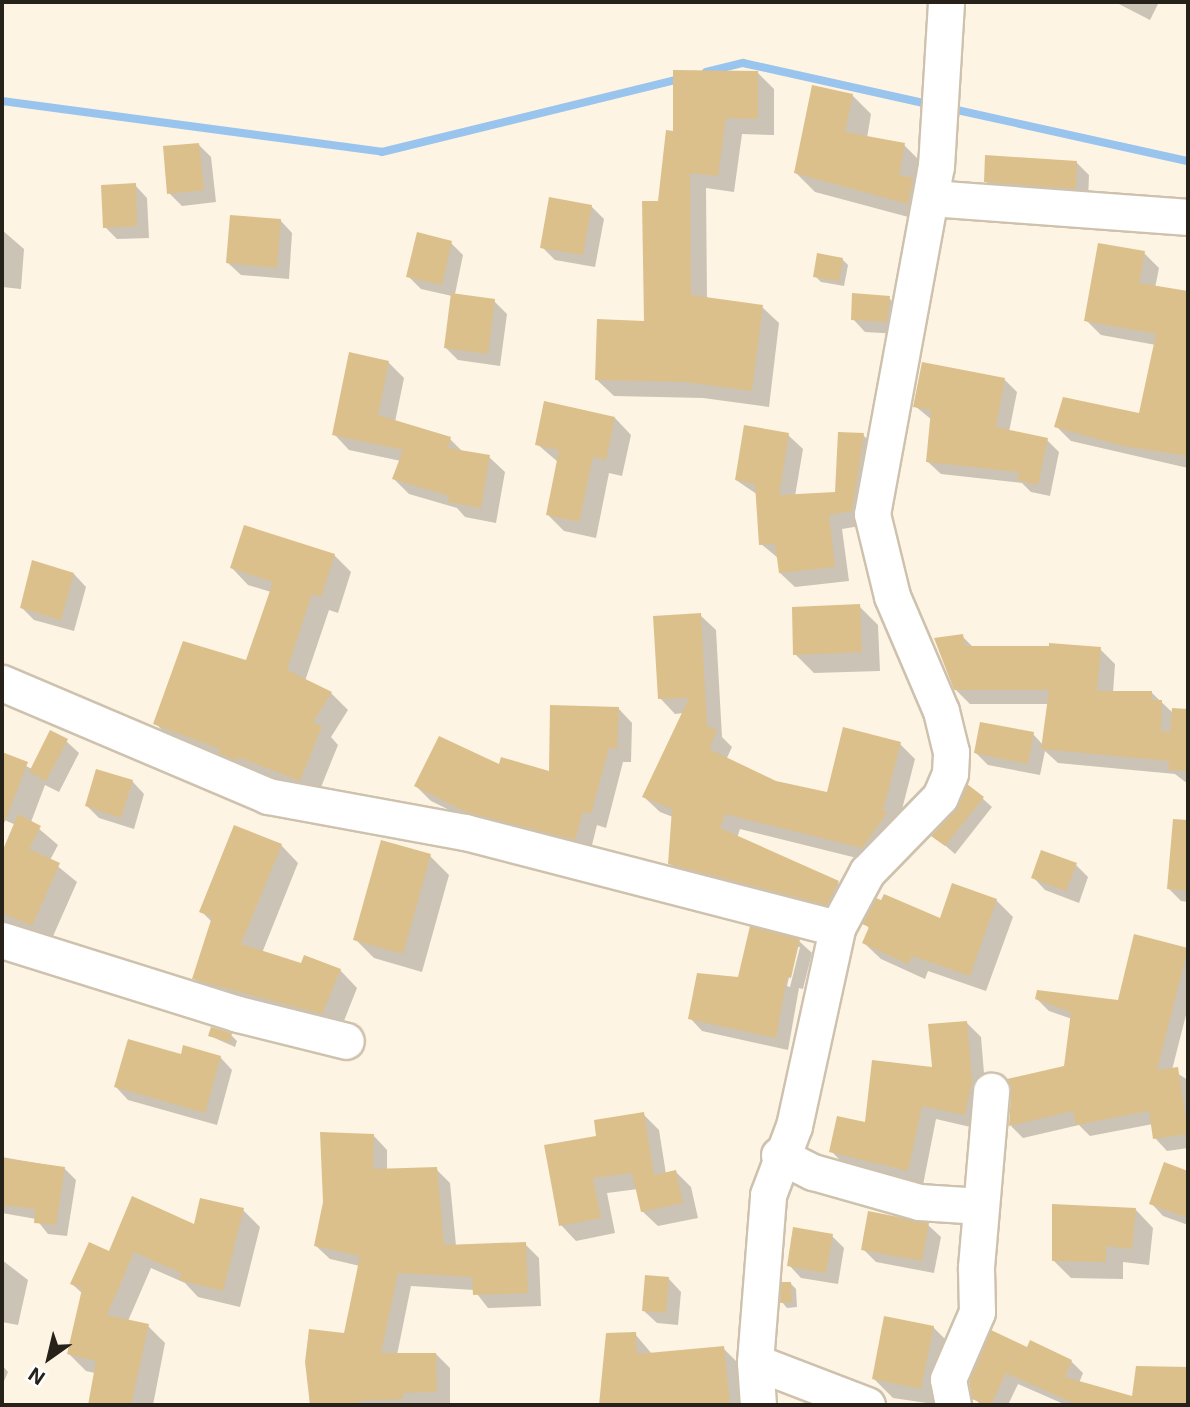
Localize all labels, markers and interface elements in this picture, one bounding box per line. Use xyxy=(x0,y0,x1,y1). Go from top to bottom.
north arrow xyxy=(14,1323,84,1393)
text: N xyxy=(25,1362,49,1389)

